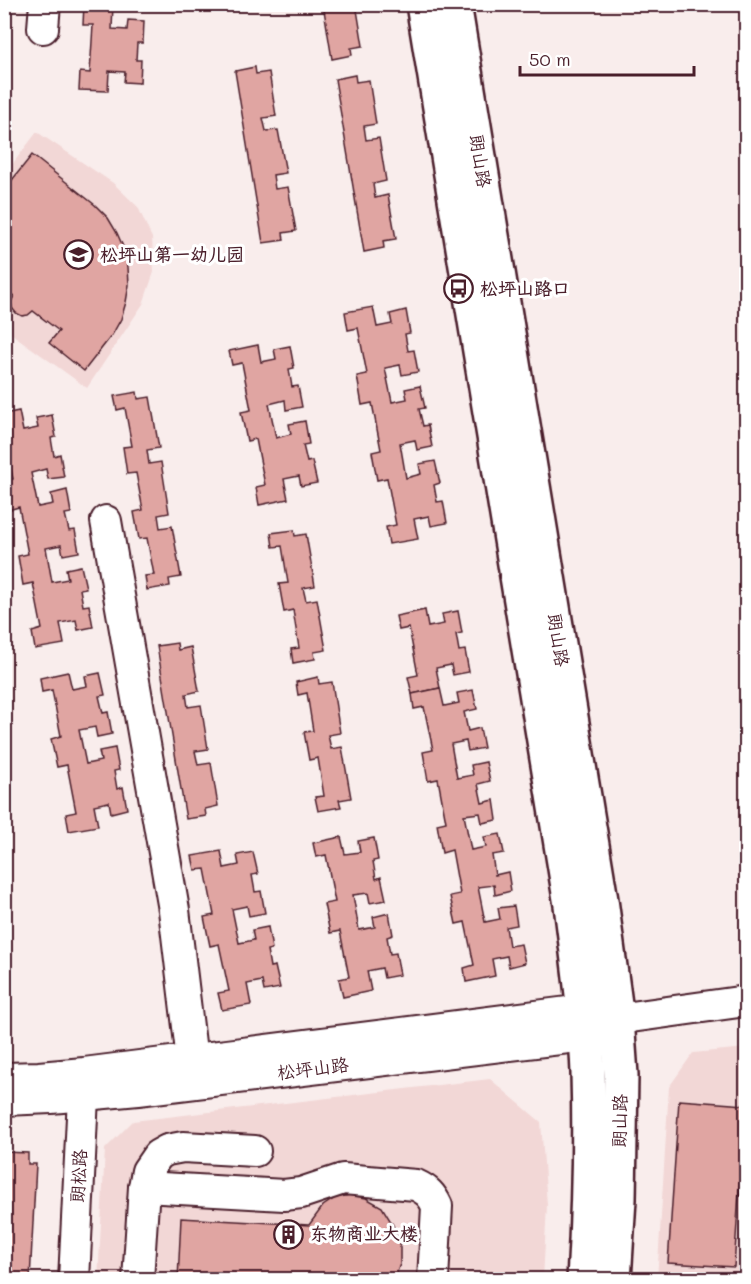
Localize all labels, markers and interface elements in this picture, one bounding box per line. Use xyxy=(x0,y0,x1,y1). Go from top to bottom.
scale bar xyxy=(520,39,694,77)
text: 50 m xyxy=(529,47,571,71)
street label: 朗山路 xyxy=(465,132,497,189)
school or university icon: 松坪山第一幼儿园 xyxy=(63,239,95,271)
place label: 松坪山第一幼儿园 xyxy=(100,242,244,266)
bus stop icon: 松坪山路口 xyxy=(443,273,475,305)
place label: 松坪山路口 xyxy=(480,276,570,300)
street label: 朗山路 xyxy=(543,611,575,668)
street label: 松坪山路 xyxy=(276,1052,350,1084)
street label: 朗山路 xyxy=(607,1094,631,1148)
street label: 朗松路 xyxy=(65,1148,91,1204)
building icon: 东物商业大楼 xyxy=(273,1218,305,1250)
place label: 东物商业大楼 xyxy=(310,1221,418,1245)

